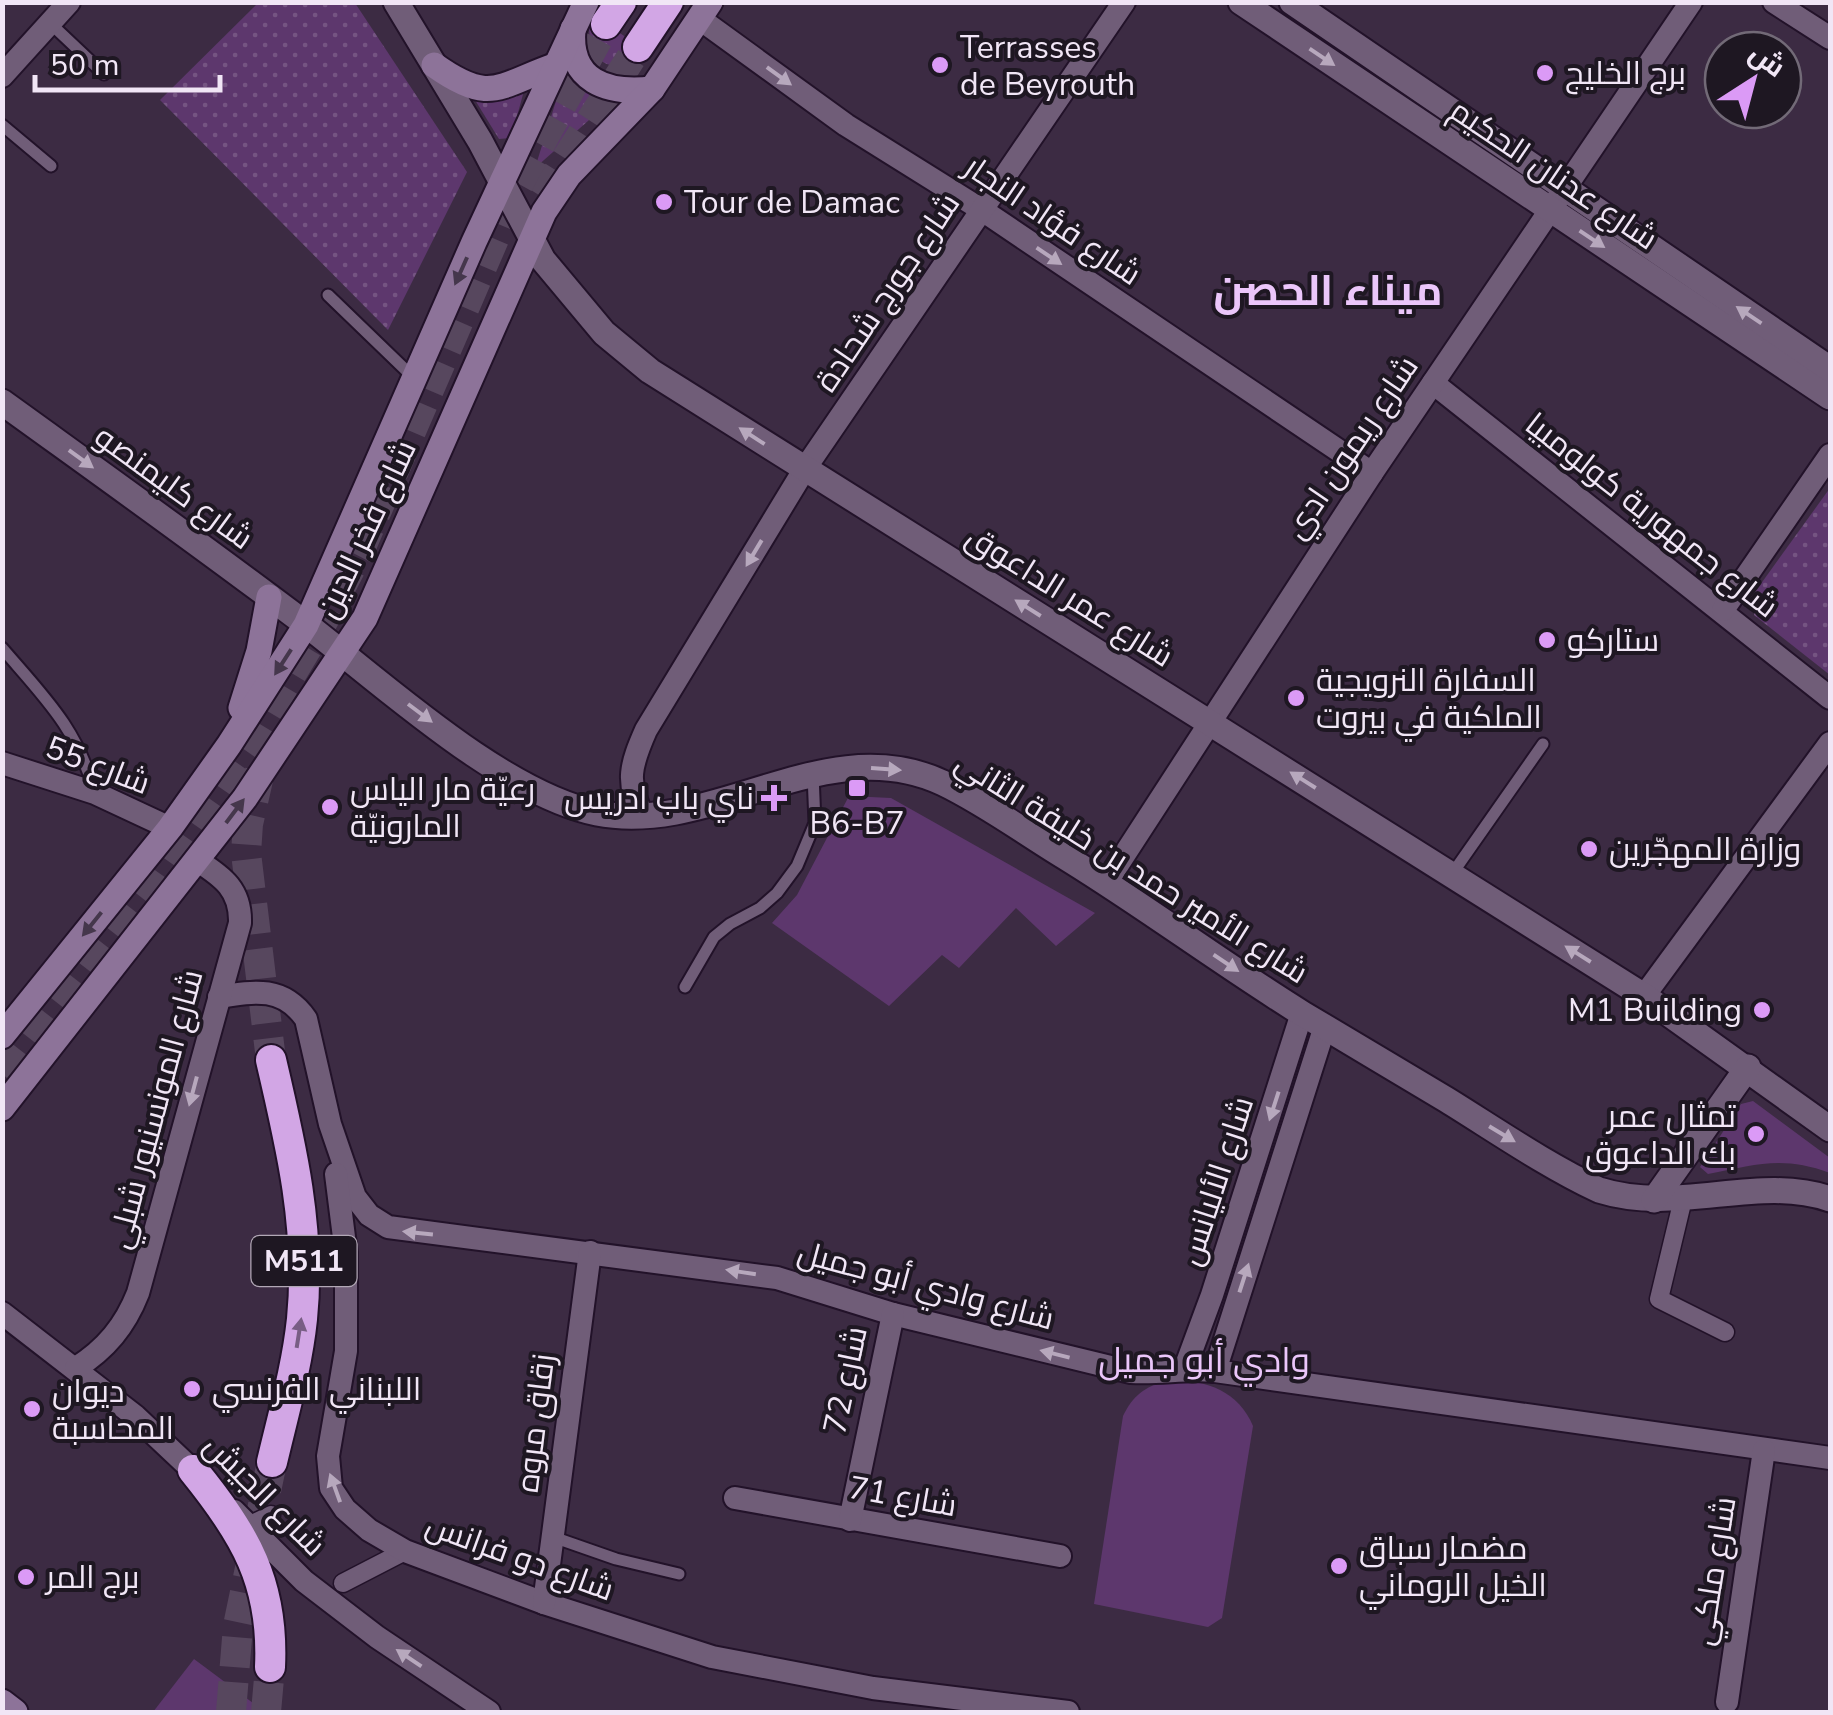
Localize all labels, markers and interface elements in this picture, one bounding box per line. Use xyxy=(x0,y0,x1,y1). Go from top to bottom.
place label: Terrasses de Beyrouth xyxy=(960,26,1135,106)
scale bar xyxy=(35,30,220,92)
north arrow xyxy=(1703,30,1803,130)
text: ش xyxy=(1741,35,1793,87)
text: 50 m xyxy=(50,45,119,86)
one-way arrow xyxy=(1309,47,1336,66)
place label: برج الخليج xyxy=(1565,52,1686,95)
marker: Terrasses de Beyrouth xyxy=(929,54,951,76)
marker: برج الخليج xyxy=(1534,62,1556,84)
one-way arrow xyxy=(765,66,792,85)
street label: شارع عدنان الحكيم xyxy=(1441,89,1666,260)
street label: شارع فؤاد النجار xyxy=(954,144,1149,295)
place label: Tour de Damac xyxy=(684,181,900,224)
street label: شارع جورج شحادة xyxy=(805,184,970,400)
marker: Tour de Damac xyxy=(653,191,675,213)
one-way arrow xyxy=(1578,229,1605,247)
one-way arrow xyxy=(1036,246,1063,264)
one-way arrow xyxy=(453,257,470,286)
district label: ميناء الحصن xyxy=(1213,263,1443,320)
one-way arrow xyxy=(1736,306,1763,324)
street label: شارع ريمون ادي xyxy=(1274,347,1431,549)
street label: شارع جمهورية كولومبيا xyxy=(1516,403,1787,628)
street label: شارع كليمنصو xyxy=(86,415,262,560)
one-way arrow xyxy=(738,428,766,446)
street label: شارع فخر الدين xyxy=(306,433,427,625)
one-way arrow xyxy=(68,449,94,469)
street label: شارع عمر الداعوق xyxy=(958,515,1182,677)
one-way arrow xyxy=(745,539,763,567)
one-way arrow xyxy=(1014,600,1042,617)
place label: ستاركو xyxy=(1567,619,1659,662)
marker: ستاركو xyxy=(1536,629,1558,651)
one-way arrow xyxy=(274,648,292,675)
place label: السفارة النرويجية الملكية في بيروت xyxy=(1316,659,1542,742)
marker: السفارة النرويجية الملكية في بيروت xyxy=(1285,687,1307,709)
one-way arrow xyxy=(407,702,433,723)
street label: شارع 55 xyxy=(39,726,156,805)
street label: شارع الأمير حمد بن خليفة الثاني xyxy=(946,741,1316,996)
one-way arrow xyxy=(870,761,902,777)
place label: رعيّة مار الياس المارونيّة xyxy=(350,768,535,848)
one-way arrow xyxy=(1290,772,1317,790)
place label: ناي باب ادريس xyxy=(564,777,754,823)
marker: B6-B7 xyxy=(846,777,868,799)
marker: ناي باب ادريس xyxy=(763,787,785,809)
marker: رعيّة مار الياس المارونيّة xyxy=(319,796,341,818)
one-way arrow xyxy=(225,798,245,824)
place label: B6-B7 xyxy=(809,802,905,845)
place label: وزارة المهجّرين xyxy=(1609,828,1801,871)
marker: وزارة المهجّرين xyxy=(1578,838,1600,860)
one-way arrow xyxy=(82,912,103,937)
one-way arrow xyxy=(1564,946,1592,963)
one-way arrow xyxy=(1213,953,1240,971)
street label: شارع المونسنيور شبلي xyxy=(98,965,216,1254)
place label: M1 Building xyxy=(1568,989,1742,1032)
marker: M1 Building xyxy=(1751,999,1773,1021)
one-way arrow xyxy=(185,1076,201,1107)
street label: شارع الأليانس xyxy=(1169,1091,1264,1271)
one-way arrow xyxy=(1266,1092,1281,1122)
place label: تمثال عمر بك الداعوق xyxy=(1585,1095,1736,1175)
marker: تمثال عمر بك الداعوق xyxy=(1745,1123,1767,1145)
one-way arrow xyxy=(1488,1125,1516,1142)
one-way arrow xyxy=(402,1225,434,1241)
street label: شارع وادي أبو جميل xyxy=(792,1231,1059,1343)
road number: M511 xyxy=(252,1236,356,1286)
one-way arrow xyxy=(1238,1263,1253,1293)
one-way arrow xyxy=(724,1264,756,1279)
one-way arrow xyxy=(292,1316,308,1348)
street label: شارع 72 xyxy=(813,1323,878,1438)
district label: وادي أبو جميل xyxy=(1098,1337,1310,1387)
one-way arrow xyxy=(1039,1346,1070,1361)
street label: زقاق مروه xyxy=(506,1351,565,1495)
place label: اللبناني الفرنسي xyxy=(212,1368,421,1414)
place label: ديوان المحاسبة xyxy=(52,1370,174,1450)
marker: اللبناني الفرنسي xyxy=(181,1378,203,1400)
marker: ديوان المحاسبة xyxy=(21,1398,43,1420)
street label: شارع الجيش xyxy=(194,1425,335,1566)
street label: شارع 71 xyxy=(846,1466,960,1527)
one-way arrow xyxy=(327,1473,342,1503)
street label: شارع ملكي xyxy=(1681,1494,1749,1649)
street label: شارع دو فرانس xyxy=(420,1504,620,1611)
place label: مضمار سباق الخيل الروماني xyxy=(1359,1527,1547,1610)
marker: مضمار سباق الخيل الروماني xyxy=(1328,1555,1350,1577)
place label: برج المر xyxy=(44,1556,140,1599)
marker: برج المر xyxy=(15,1566,37,1588)
one-way arrow xyxy=(395,1649,422,1668)

